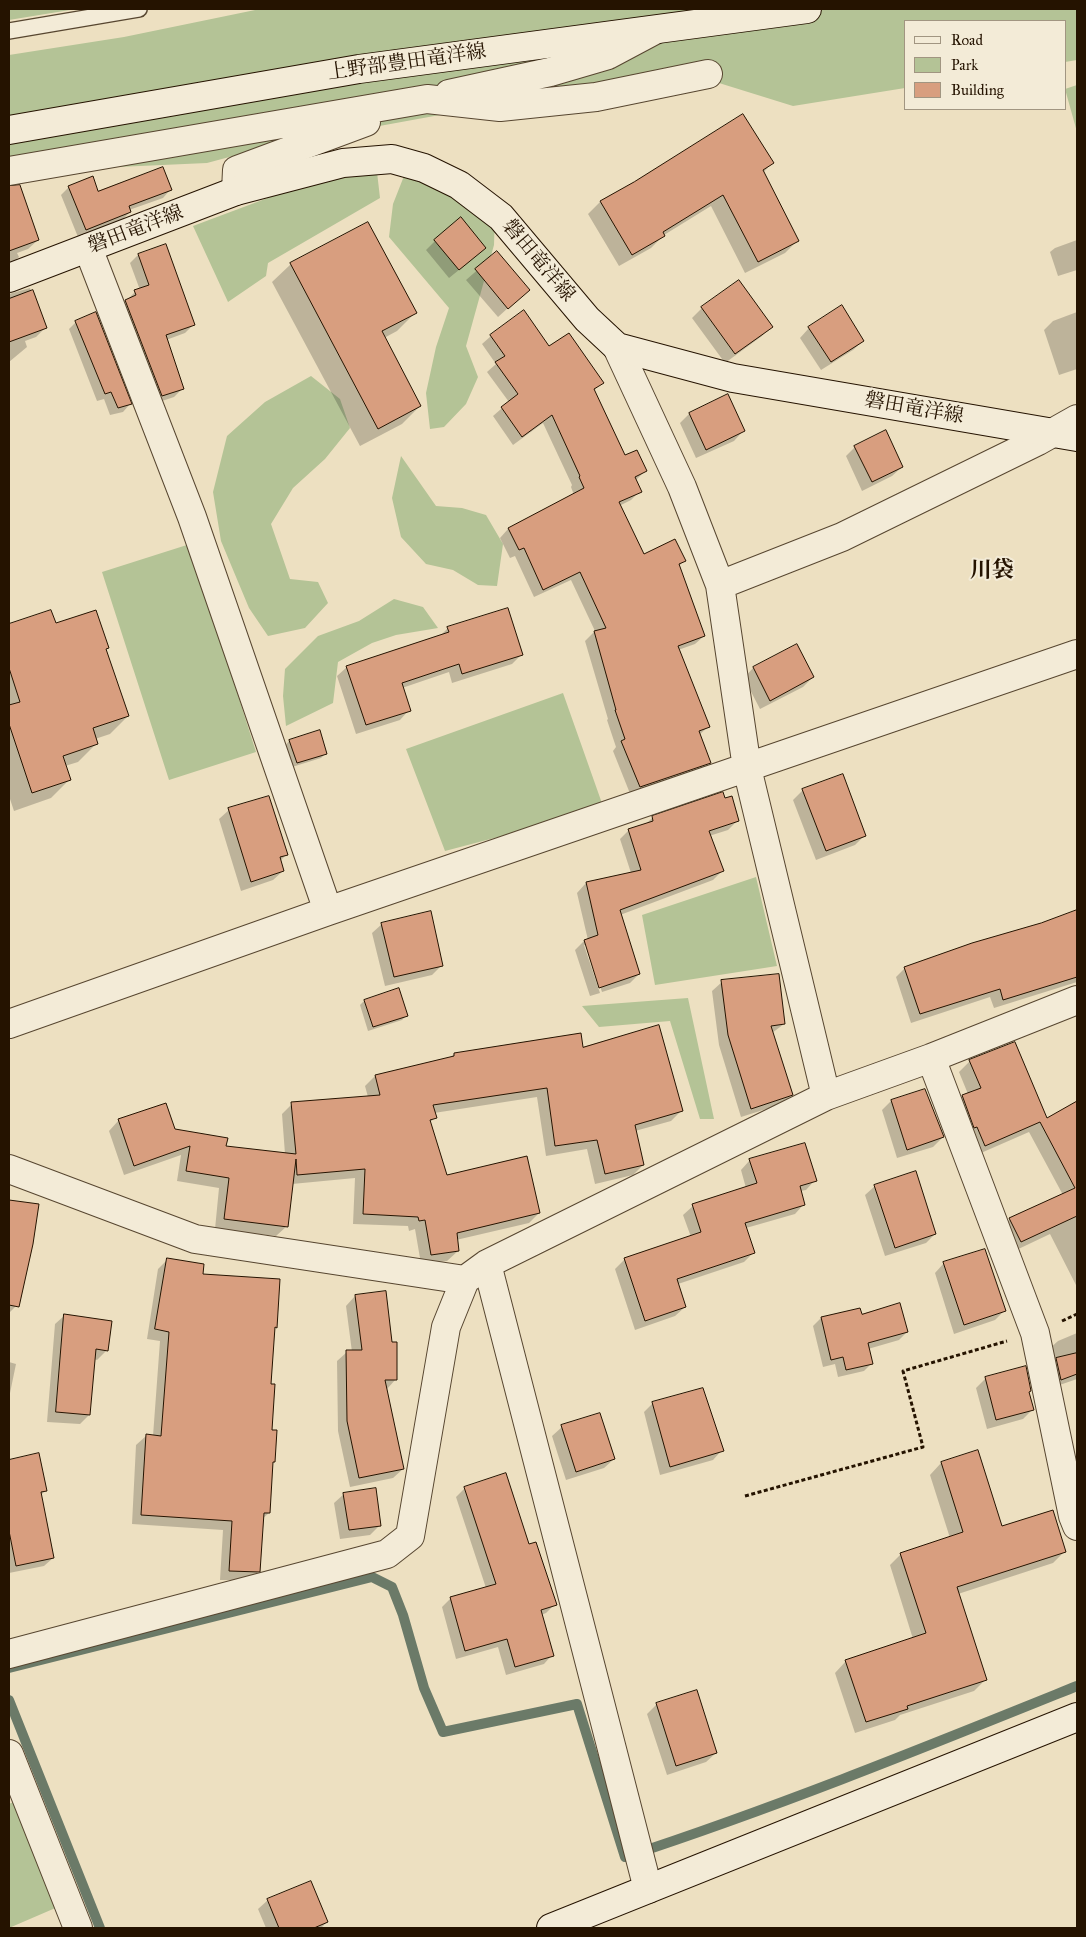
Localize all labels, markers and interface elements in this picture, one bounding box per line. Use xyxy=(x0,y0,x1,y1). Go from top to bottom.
legend xyxy=(904,20,1066,110)
text: Road xyxy=(951,31,983,49)
street label: 上野部豊田竜洋線 xyxy=(326,40,488,86)
text: Park xyxy=(951,56,978,74)
text: Building xyxy=(951,81,1004,99)
street label: 磐田竜洋線 xyxy=(85,201,187,259)
street label: 磐田竜洋線 xyxy=(497,215,579,307)
street label: 磐田竜洋線 xyxy=(863,388,965,430)
district label: 川袋 xyxy=(970,559,1014,585)

